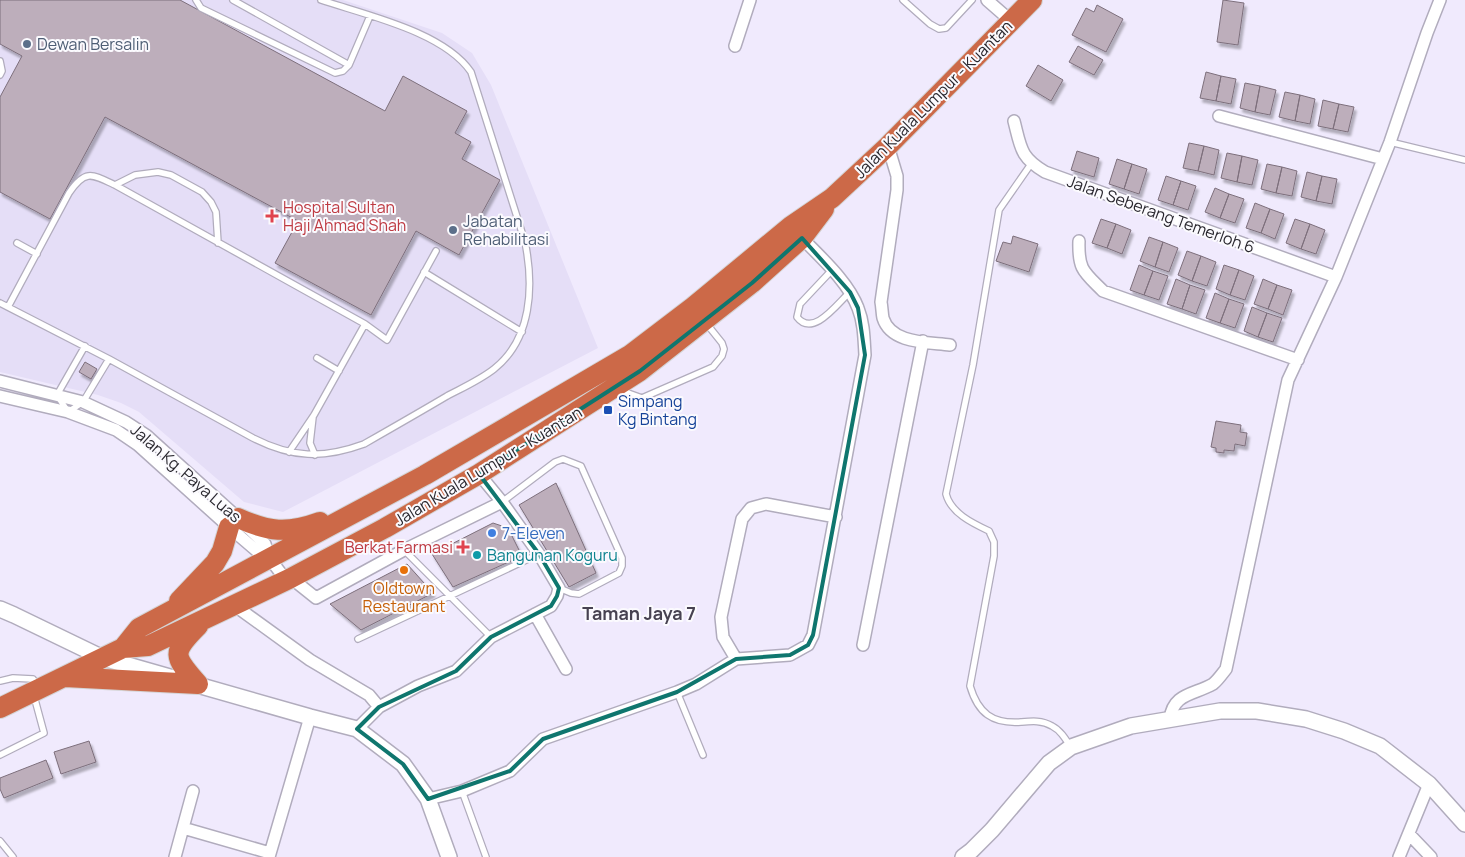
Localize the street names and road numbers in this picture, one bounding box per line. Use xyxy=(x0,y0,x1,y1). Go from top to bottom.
street label: Jalan Kuala Lumpur - Kuantan xyxy=(849,15,1017,183)
street label: Jalan Seberang Temerloh 6 xyxy=(1064,170,1258,258)
street label: Jalan Kuala Lumpur - Kuantan xyxy=(390,401,586,531)
street label: Jalan Kg. Paya Luas xyxy=(126,419,246,527)

